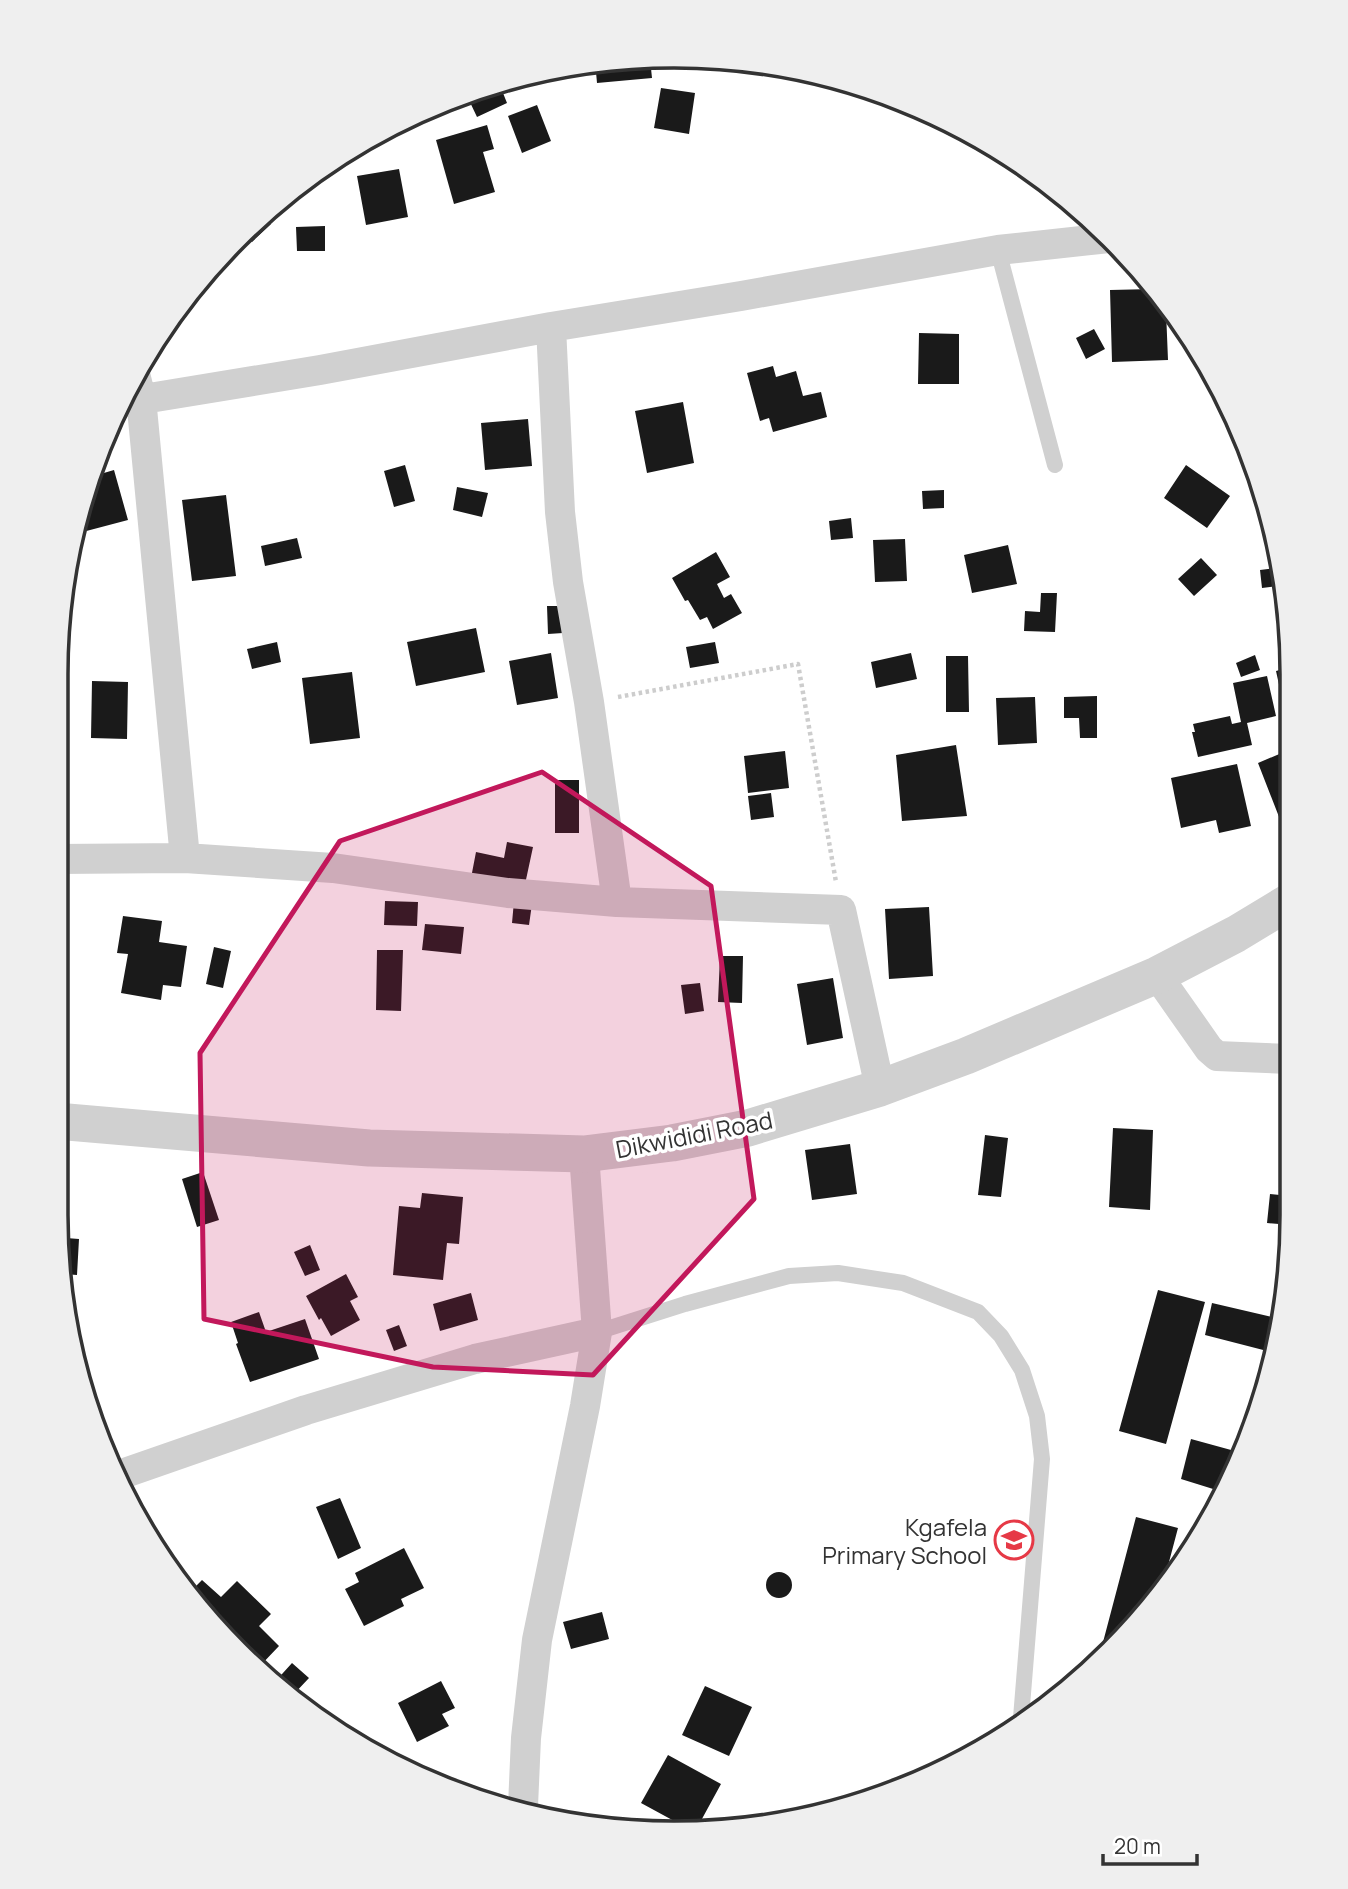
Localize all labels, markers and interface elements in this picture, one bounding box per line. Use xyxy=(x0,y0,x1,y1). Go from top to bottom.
street label: Dikwididi Road xyxy=(613,1103,775,1165)
place label: Kgafela Primary School xyxy=(822,1510,987,1571)
school or university icon: Kgafela Primary School xyxy=(993,1519,1035,1561)
scale bar xyxy=(1103,1822,1198,1866)
text: 20 m xyxy=(1114,1832,1161,1860)

